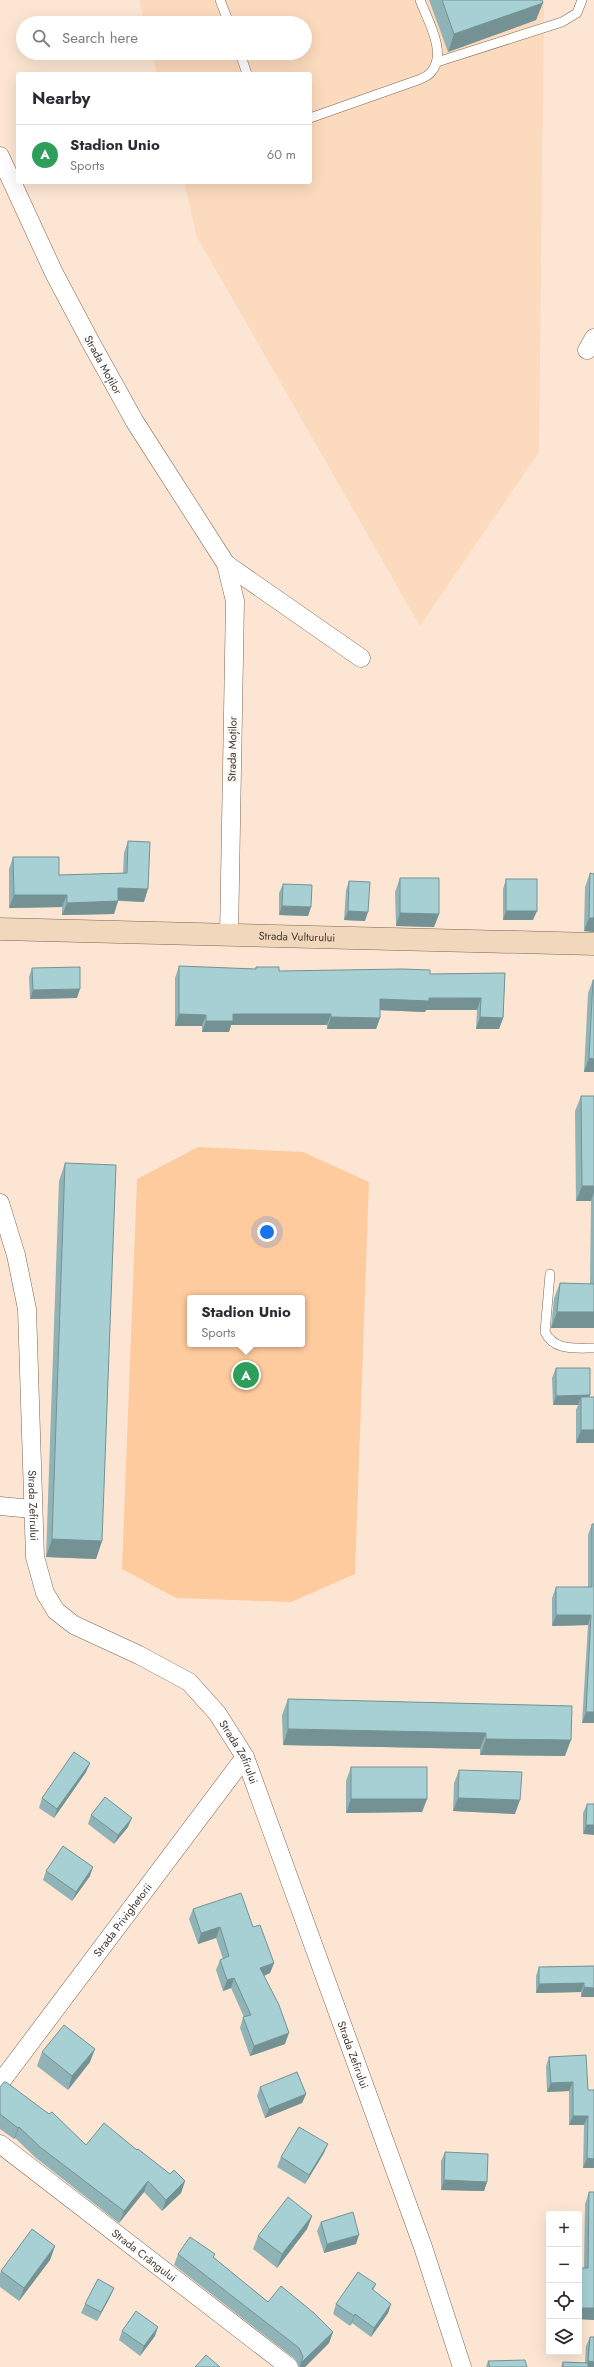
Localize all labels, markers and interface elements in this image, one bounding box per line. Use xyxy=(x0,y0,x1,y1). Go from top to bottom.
search box xyxy=(16,16,312,60)
icon: search xyxy=(30,27,52,49)
text: Search here xyxy=(62,27,138,49)
text: Nearby xyxy=(32,86,90,110)
text: Stadion Unio xyxy=(70,134,160,156)
text: A xyxy=(40,145,50,164)
text: 60 m xyxy=(267,145,296,164)
text: Sports xyxy=(70,156,104,175)
street label: Strada Moților xyxy=(80,332,126,397)
street label: Strada Moților xyxy=(223,716,241,782)
street label: Strada Vulturului xyxy=(258,928,336,945)
your location xyxy=(257,1222,277,1242)
popup xyxy=(187,1295,305,1347)
text: Stadion Unio xyxy=(201,1301,291,1323)
text: Sports xyxy=(201,1323,236,1342)
pin: A xyxy=(233,1360,259,1390)
street label: Strada Zefirului xyxy=(24,1470,42,1541)
street label: Strada Zefirului xyxy=(215,1717,262,1786)
street label: Strada Privighetorii xyxy=(90,1880,156,1960)
street label: Strada Zefirului xyxy=(334,2019,373,2091)
map controls xyxy=(546,2211,582,2355)
button: + xyxy=(546,2211,582,2247)
street label: Strada Crângului xyxy=(108,2225,180,2286)
button: − xyxy=(546,2247,582,2283)
button: locate xyxy=(546,2283,582,2319)
button: layers xyxy=(546,2319,582,2355)

